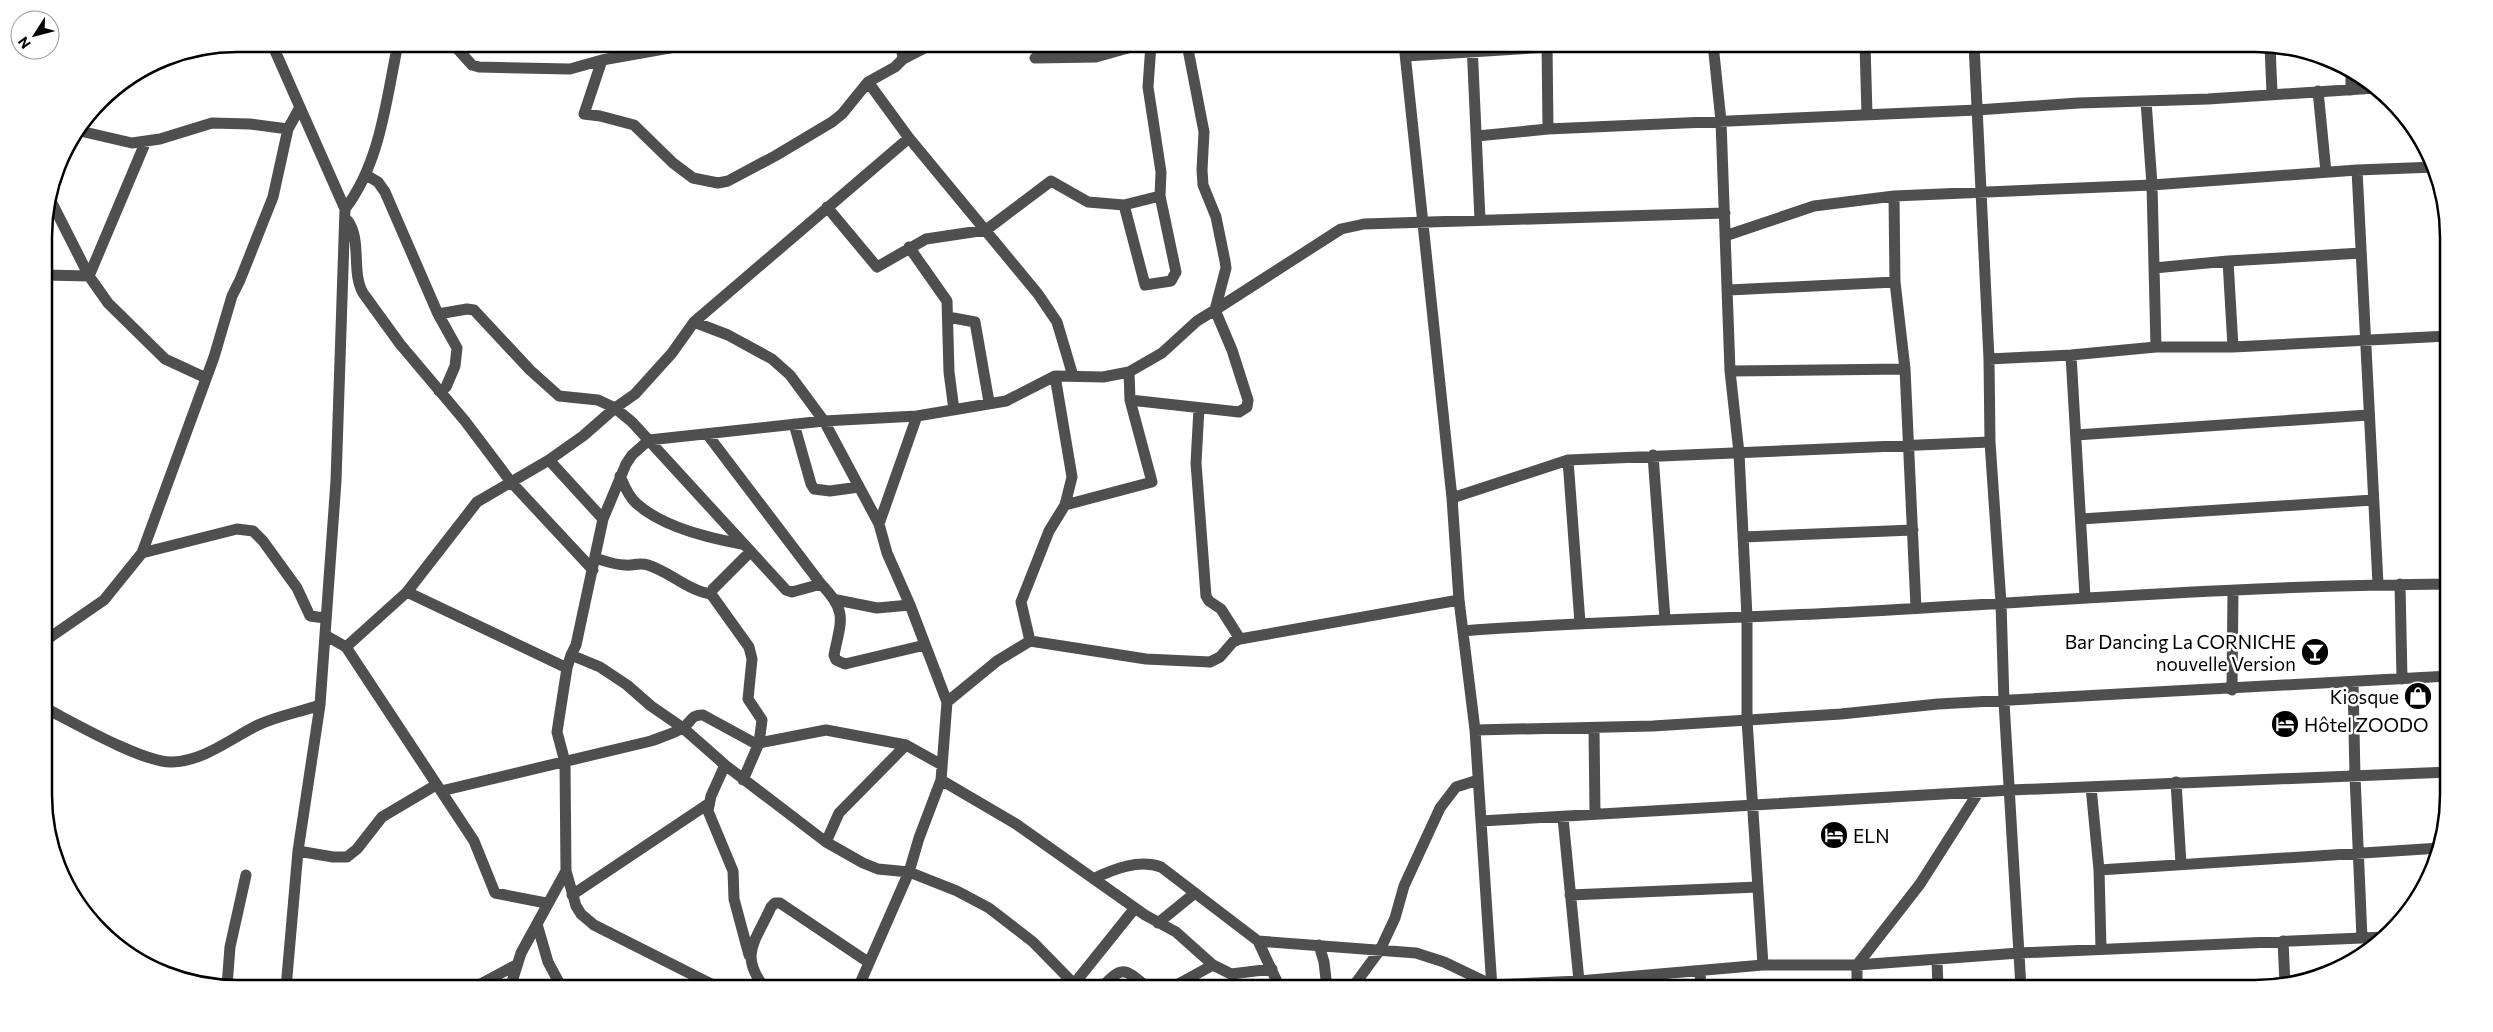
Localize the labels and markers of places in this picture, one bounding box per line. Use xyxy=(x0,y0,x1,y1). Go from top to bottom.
place label: Bar Dancing La CORNICHE nouvelle Version xyxy=(2065,630,2296,675)
bar icon: Bar Dancing La CORNICHE nouvelle Version xyxy=(2300,637,2330,667)
shop icon: Kiosque xyxy=(2403,681,2433,711)
place label: Kiosque xyxy=(2330,685,2399,708)
hotel icon: Hôtel ZOODO xyxy=(2270,709,2300,739)
place label: Hôtel ZOODO xyxy=(2304,713,2429,736)
hotel icon: ELN xyxy=(1819,820,1849,850)
place label: ELN xyxy=(1853,824,1889,847)

